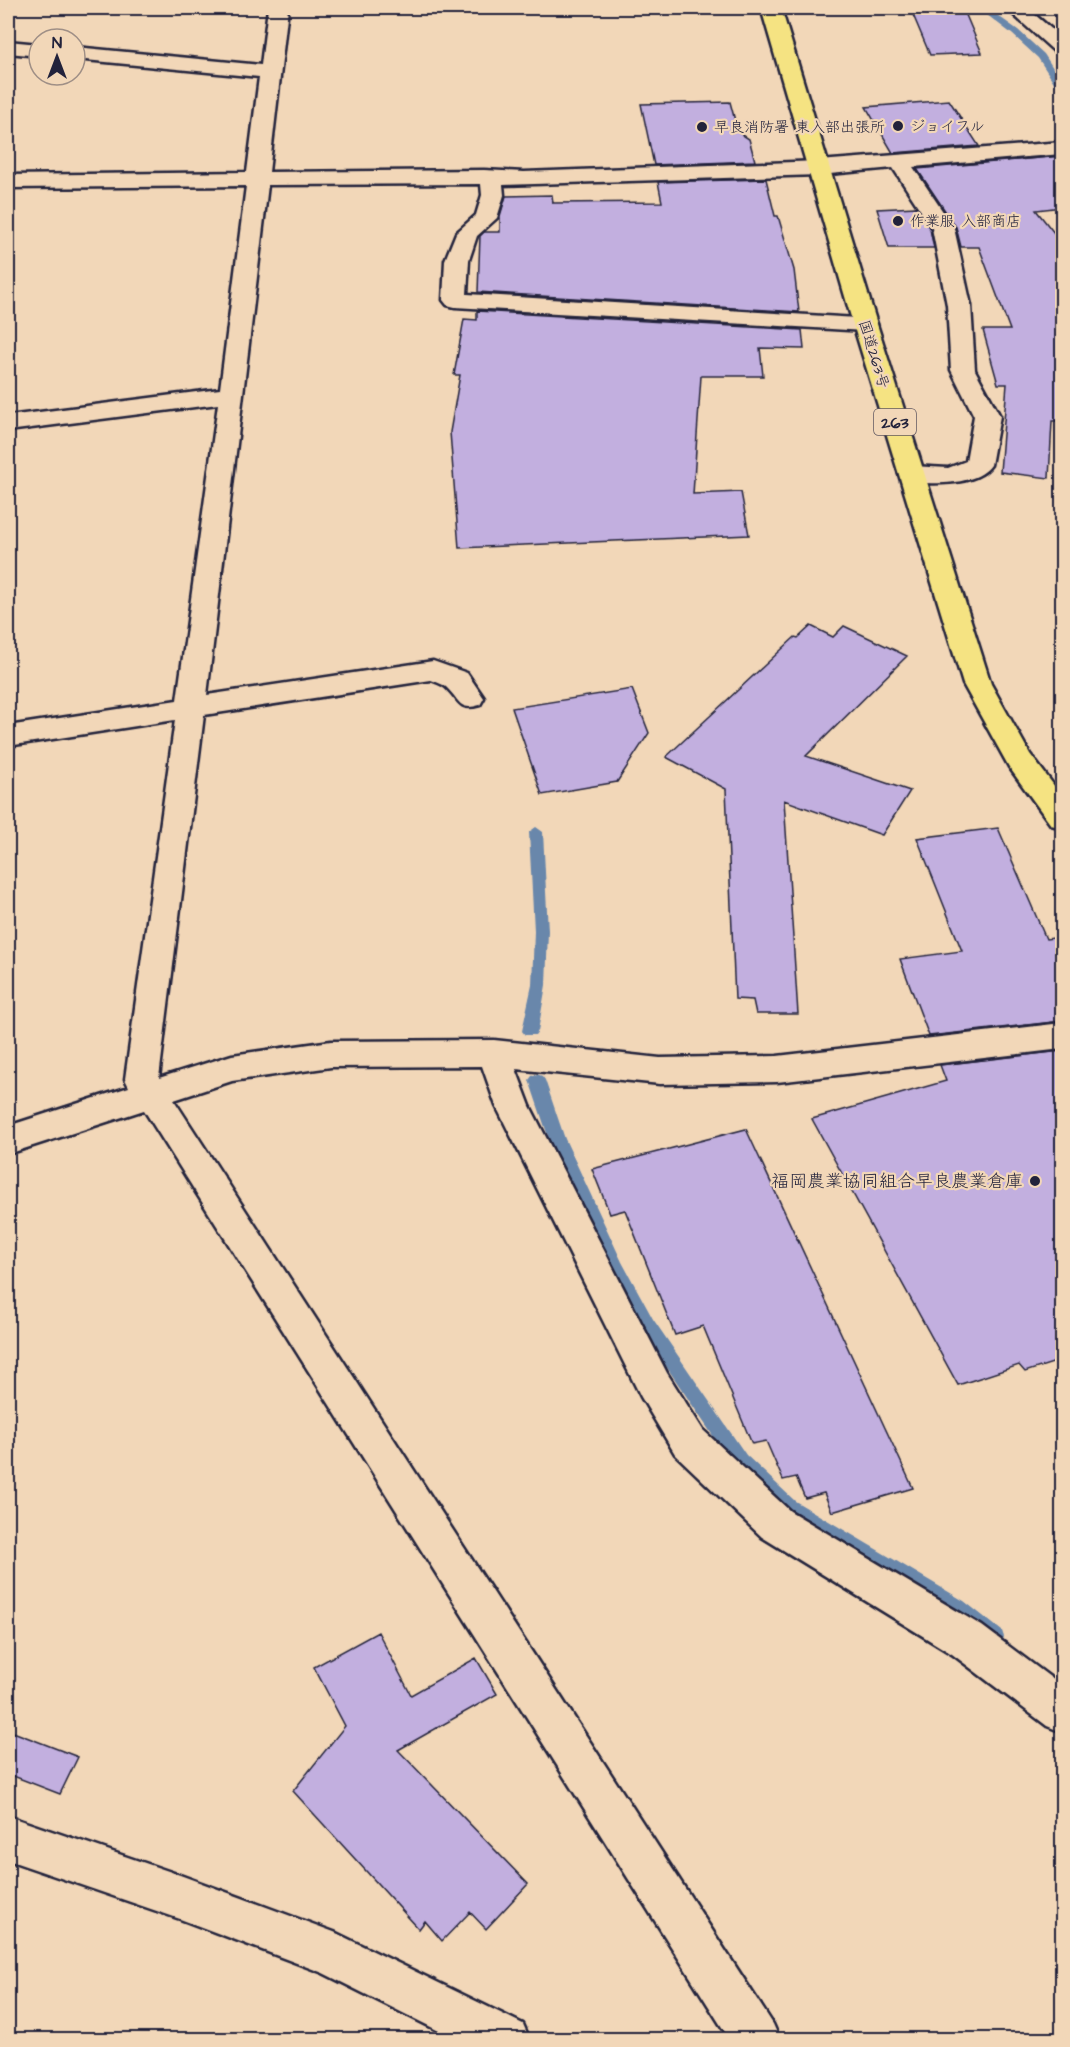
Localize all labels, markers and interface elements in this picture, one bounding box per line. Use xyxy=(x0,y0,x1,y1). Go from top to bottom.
north arrow xyxy=(27,27,87,87)
text: N xyxy=(52,32,62,54)
place label: ジョイフル xyxy=(910,116,984,137)
place label: 早良消防署 東入部出張所 xyxy=(714,117,885,138)
marker: ジョイフル xyxy=(891,119,905,133)
marker: 早良消防署 東入部出張所 xyxy=(695,120,709,134)
place label: 作業服 入部商店 xyxy=(910,211,1021,232)
marker: 作業服 入部商店 xyxy=(891,214,905,228)
street label: 国道263号 xyxy=(853,317,894,391)
road number: 263 xyxy=(874,409,916,435)
place label: 福岡農業協同組合早良農業倉庫 xyxy=(771,1169,1023,1194)
marker: 福岡農業協同組合早良農業倉庫 xyxy=(1028,1174,1042,1188)

